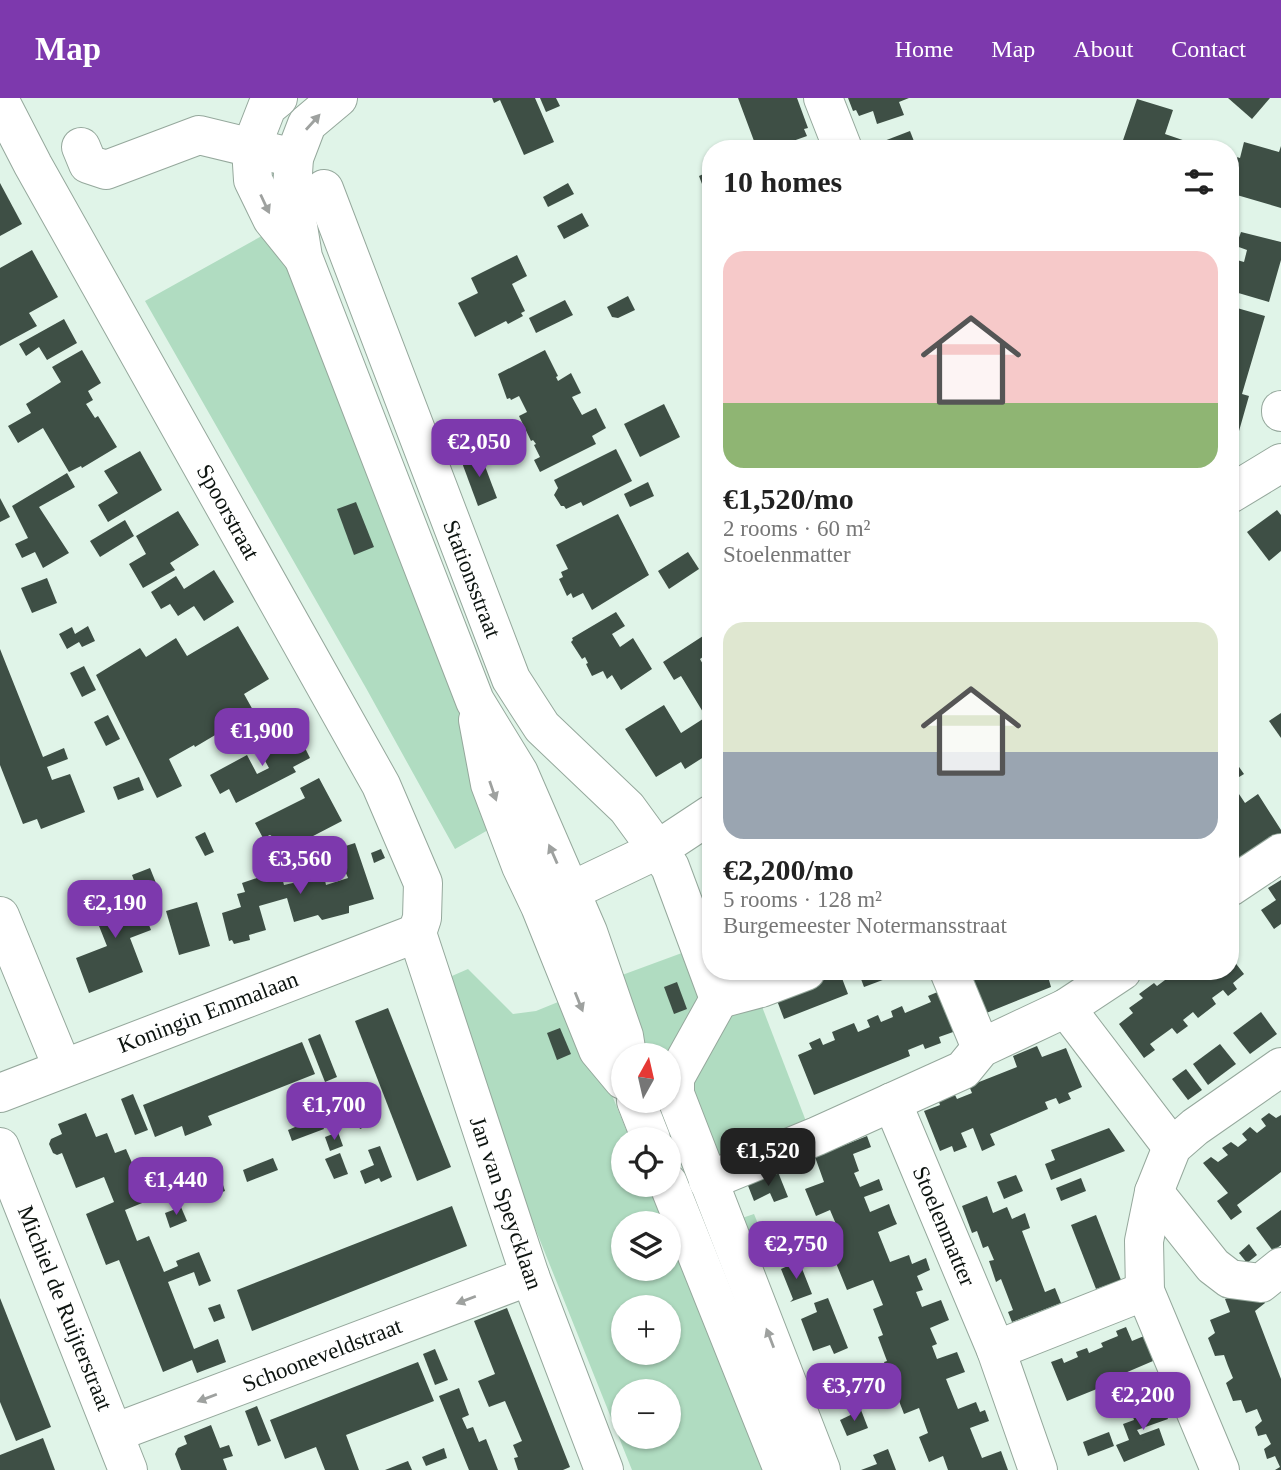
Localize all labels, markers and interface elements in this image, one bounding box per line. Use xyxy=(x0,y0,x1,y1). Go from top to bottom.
text: Map xyxy=(35,31,101,67)
text: Home xyxy=(895,36,953,62)
text: Map xyxy=(991,36,1035,62)
text: About xyxy=(1073,36,1133,62)
text: Contact xyxy=(1171,36,1246,62)
one-way arrow xyxy=(305,113,321,131)
icon: filters xyxy=(1180,163,1218,201)
text: 10 homes xyxy=(723,165,842,198)
one-way arrow xyxy=(259,194,271,214)
icon: home xyxy=(908,297,1034,423)
pin: €2,050 xyxy=(422,420,536,479)
text: €2,050 xyxy=(447,429,511,454)
street label: Spoorstraat xyxy=(192,460,265,564)
text: €1,520/mo xyxy=(723,482,854,515)
text: 2 rooms · 60 m² xyxy=(723,516,870,541)
street label: Stationsstraat xyxy=(438,517,506,642)
text: Stoelenmatter xyxy=(723,542,851,567)
icon: home xyxy=(908,668,1034,794)
pin: €1,900 xyxy=(205,708,319,768)
text: €1,900 xyxy=(230,718,294,743)
one-way arrow xyxy=(488,781,499,802)
pin: €3,560 xyxy=(243,836,357,896)
one-way arrow xyxy=(547,843,558,864)
text: €3,560 xyxy=(268,846,332,871)
text: €2,200/mo xyxy=(723,853,854,886)
pin: €2,190 xyxy=(58,880,172,940)
text: 5 rooms · 128 m² xyxy=(723,887,882,912)
text: €2,190 xyxy=(83,890,147,915)
text: Burgemeester Notermansstraat xyxy=(723,913,1007,938)
street label: Koningin Emmalaan xyxy=(114,966,302,1058)
one-way arrow xyxy=(573,992,584,1013)
north arrow xyxy=(611,1043,681,1113)
map controls xyxy=(611,1043,681,1449)
pin: €1,700 xyxy=(277,1082,391,1142)
text: €1,700 xyxy=(302,1092,366,1117)
street label: Jan van Speycklaan xyxy=(465,1113,548,1293)
button: locate xyxy=(611,1127,681,1197)
pin: €1,520 xyxy=(711,1128,825,1188)
text: €1,520 xyxy=(736,1138,800,1163)
pin: €1,440 xyxy=(119,1158,233,1217)
street label: Stoelenmatter xyxy=(908,1162,981,1290)
text: €1,440 xyxy=(144,1167,208,1192)
street label: Michiel de Ruijterstraat xyxy=(12,1202,118,1415)
button: layers xyxy=(611,1211,681,1281)
pin: €2,750 xyxy=(739,1222,853,1281)
text: €2,750 xyxy=(764,1231,828,1256)
one-way arrow xyxy=(455,1295,476,1306)
button: + xyxy=(611,1295,681,1365)
street label: Schooneveldstraat xyxy=(239,1313,406,1397)
one-way arrow xyxy=(764,1327,775,1348)
pin: €3,770 xyxy=(797,1364,911,1423)
pin: €2,200 xyxy=(1086,1372,1200,1432)
text: €3,770 xyxy=(822,1373,886,1398)
button: − xyxy=(611,1379,681,1449)
text: €2,200 xyxy=(1111,1382,1175,1407)
one-way arrow xyxy=(196,1393,217,1404)

